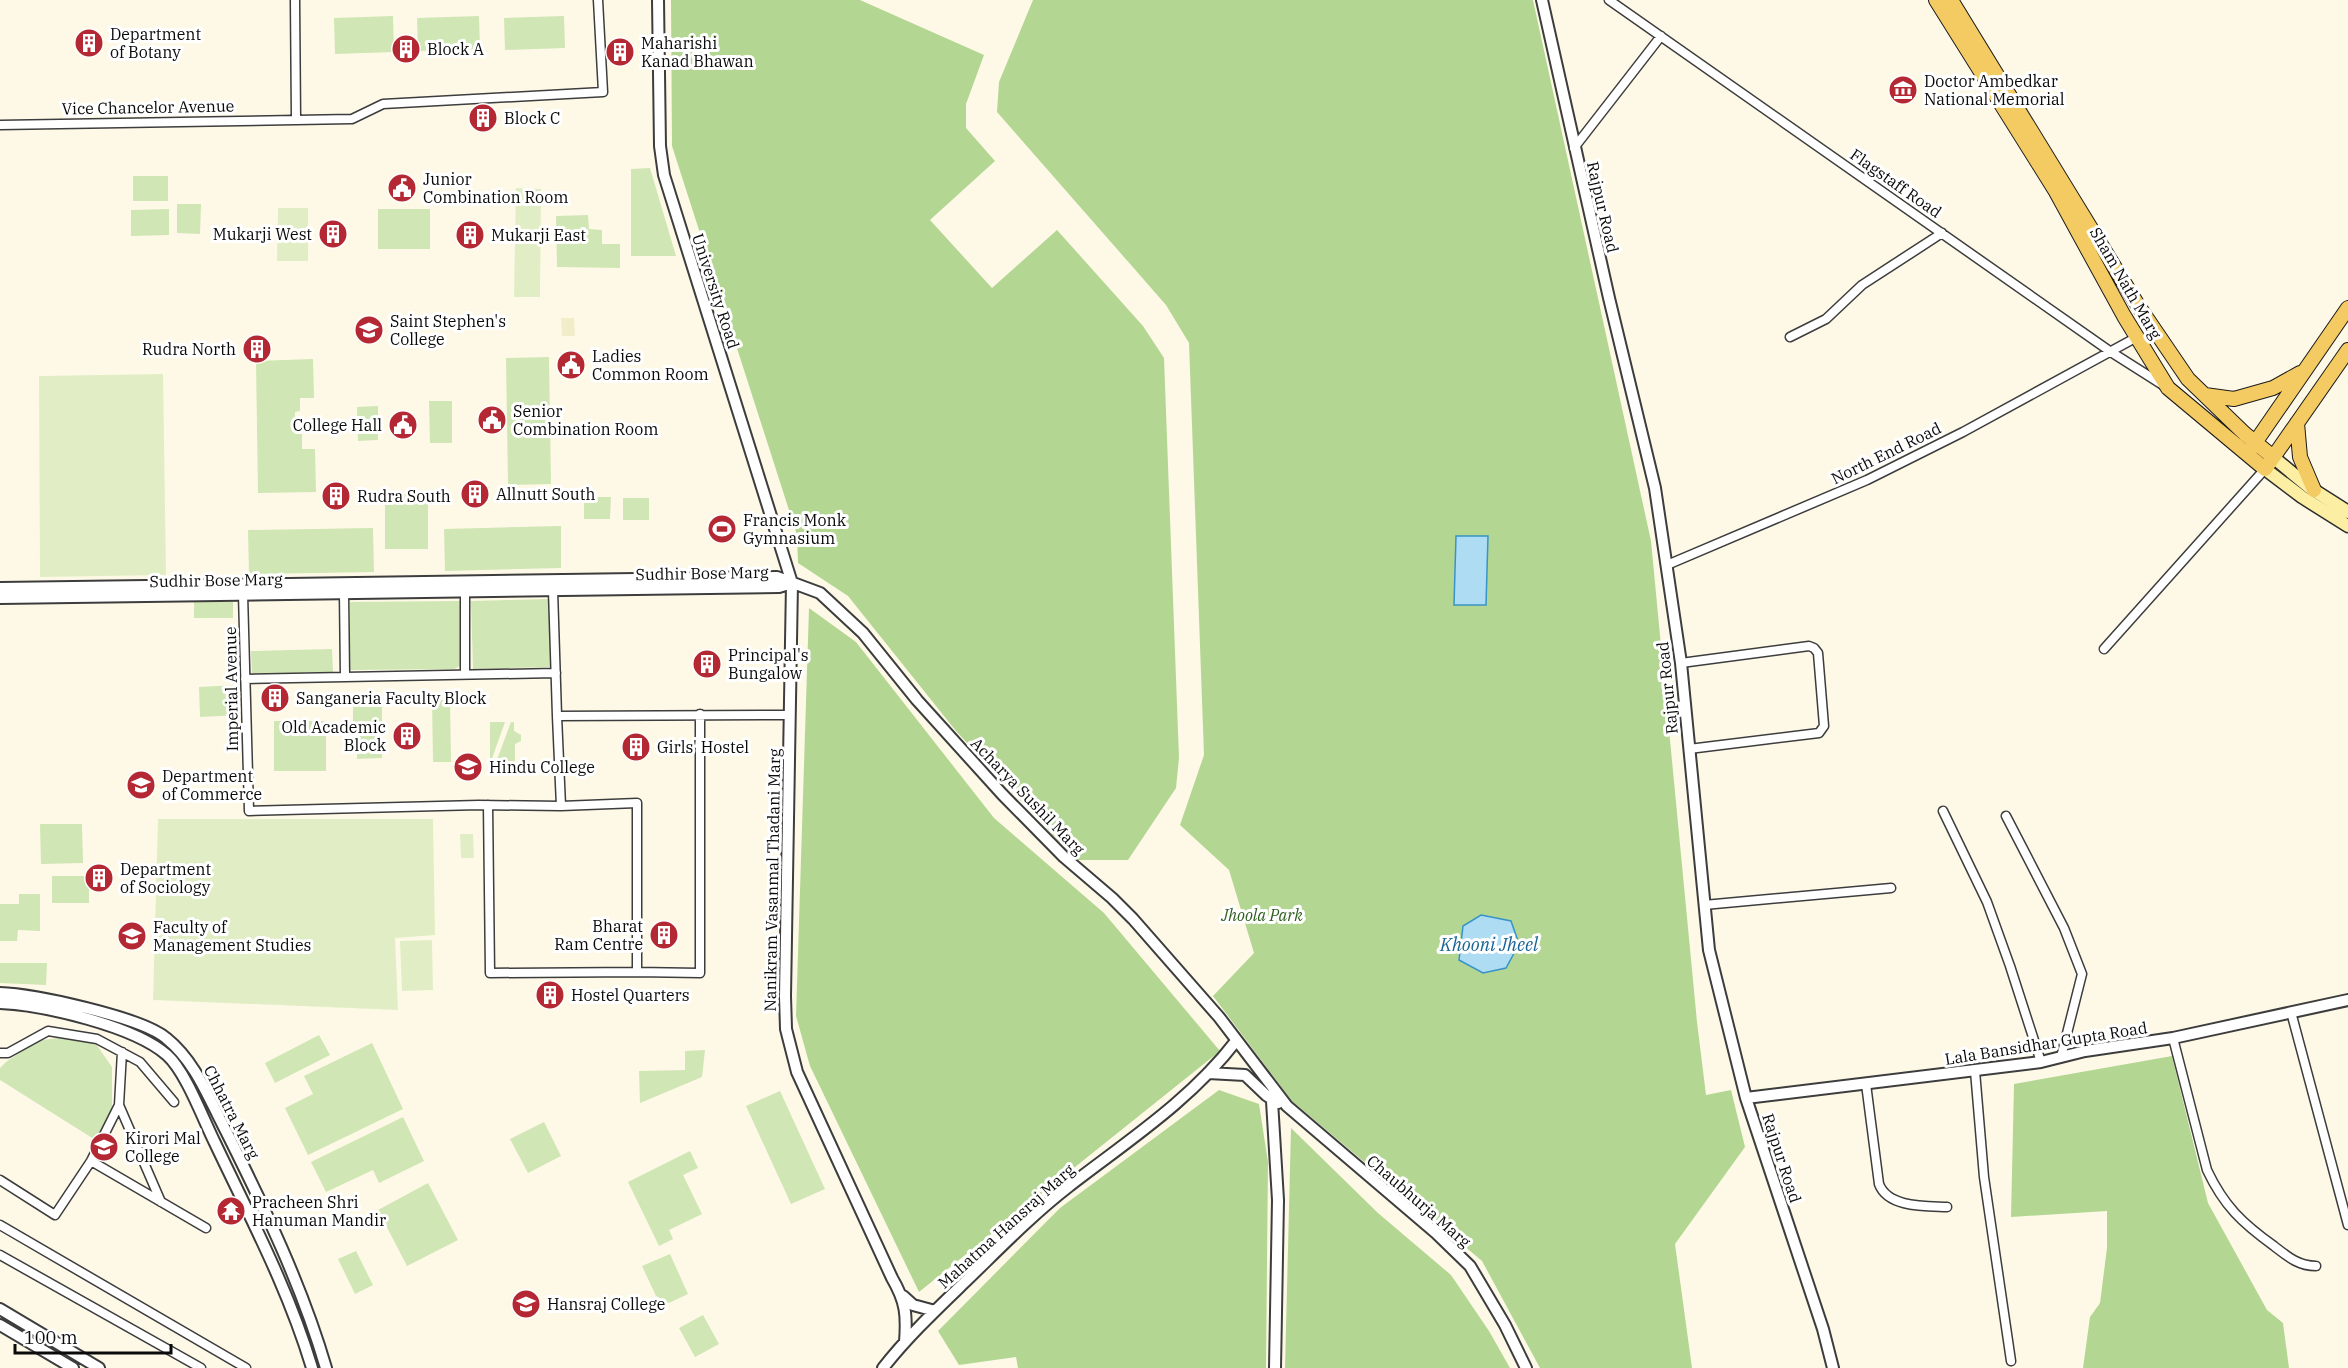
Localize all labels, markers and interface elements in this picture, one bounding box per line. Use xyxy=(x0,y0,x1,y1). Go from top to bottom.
place label: Department of Botany xyxy=(110,24,202,62)
building icon: Department of Botany xyxy=(73,27,105,59)
building icon: Block A xyxy=(390,33,422,65)
place label: Maharishi Kanad Bhawan xyxy=(641,33,754,71)
building icon: Maharishi Kanad Bhawan xyxy=(604,36,636,68)
place label: Block A xyxy=(427,39,484,59)
place label: Doctor Ambedkar National Memorial xyxy=(1924,71,2065,109)
museum icon: Doctor Ambedkar National Memorial xyxy=(1887,74,1919,106)
street label: Vice Chancelor Avenue xyxy=(62,95,234,119)
building icon: Block C xyxy=(467,102,499,134)
place label: Block C xyxy=(504,108,560,128)
street label: Flagstaff Road xyxy=(1846,144,1946,222)
street label: Rajpur Road xyxy=(1583,159,1623,255)
place label: Junior Combination Room xyxy=(423,169,569,207)
public building icon: Junior Combination Room xyxy=(386,172,418,204)
building icon: Mukarji West xyxy=(317,218,349,250)
building icon: Mukarji East xyxy=(454,219,486,251)
place label: Mukarji West xyxy=(213,224,312,244)
street label: Sham Nath Marg xyxy=(2086,224,2166,343)
place label: Mukarji East xyxy=(491,225,586,245)
street label: University Road xyxy=(688,231,744,351)
place label: Saint Stephen's College xyxy=(390,311,506,349)
school or university icon: Saint Stephen's College xyxy=(353,314,385,346)
building icon: Rudra North xyxy=(241,333,273,365)
place label: Rudra North xyxy=(142,339,236,359)
place label: Ladies Common Room xyxy=(592,346,709,384)
public building icon: Ladies Common Room xyxy=(555,349,587,381)
place label: Senior Combination Room xyxy=(513,401,659,439)
public building icon: Senior Combination Room xyxy=(476,404,508,436)
public building icon: College Hall xyxy=(387,409,419,441)
place label: College Hall xyxy=(293,415,382,435)
street label: North End Road xyxy=(1828,418,1945,488)
building icon: Allnutt South xyxy=(459,478,491,510)
building icon: Rudra South xyxy=(320,480,352,512)
place label: Allnutt South xyxy=(496,484,595,504)
place label: Rudra South xyxy=(357,486,451,506)
place label: Francis Monk Gymnasium xyxy=(743,510,847,548)
sports icon: Francis Monk Gymnasium xyxy=(706,513,738,545)
street label: Sudhir Bose Marg xyxy=(635,562,769,584)
street label: Sudhir Bose Marg xyxy=(149,569,283,591)
street label: Imperial Avenue xyxy=(220,626,242,752)
street label: Rajpur Road xyxy=(1652,640,1682,735)
place label: Principal's Bungalow xyxy=(728,645,809,683)
building icon: Principal's Bungalow xyxy=(691,648,723,680)
building icon: Sanganeria Faculty Block xyxy=(259,682,291,714)
place label: Sanganeria Faculty Block xyxy=(296,688,487,708)
place label: Old Academic Block xyxy=(282,717,387,755)
building icon: Old Academic Block xyxy=(391,720,423,752)
building icon: Girls' Hostel xyxy=(620,731,652,763)
street label: Acharya Sushil Marg xyxy=(967,733,1089,859)
place label: Girls' Hostel xyxy=(657,737,749,757)
street label: Nanikram Vasanmal Thadani Marg xyxy=(760,748,784,1012)
school or university icon: Hindu College xyxy=(452,751,484,783)
place label: Hindu College xyxy=(489,757,595,777)
place label: Department of Commerce xyxy=(162,766,262,804)
school or university icon: Department of Commerce xyxy=(125,769,157,801)
place label: Department of Sociology xyxy=(120,859,212,897)
building icon: Department of Sociology xyxy=(83,862,115,894)
park label: Jhoola Park xyxy=(1220,905,1303,925)
place label: Bharat Ram Centre xyxy=(554,916,643,954)
place label: Faculty of Management Studies xyxy=(153,917,311,955)
building icon: Bharat Ram Centre xyxy=(648,919,680,951)
school or university icon: Faculty of Management Studies xyxy=(116,920,148,952)
water label: Khooni Jheel xyxy=(1439,933,1539,956)
building icon: Hostel Quarters xyxy=(534,979,566,1011)
place label: Hostel Quarters xyxy=(571,985,690,1005)
street label: Lala Bansidhar Gupta Road xyxy=(1943,1017,2149,1069)
street label: Chhatra Marg xyxy=(200,1062,264,1163)
street label: Rajpur Road xyxy=(1758,1111,1806,1206)
place label: Kirori Mal College xyxy=(125,1128,201,1166)
school or university icon: Kirori Mal College xyxy=(88,1131,120,1163)
street label: Chaubhurja Marg xyxy=(1363,1150,1475,1252)
street label: Mahatma Hansraj Marg xyxy=(934,1159,1079,1293)
place label: Pracheen Shri Hanuman Mandir xyxy=(252,1192,386,1230)
temple icon: Pracheen Shri Hanuman Mandir xyxy=(215,1195,247,1227)
school or university icon: Hansraj College xyxy=(510,1288,542,1320)
place label: Hansraj College xyxy=(547,1294,665,1314)
scale bar xyxy=(15,1317,171,1355)
text: 100 m xyxy=(24,1326,78,1349)

